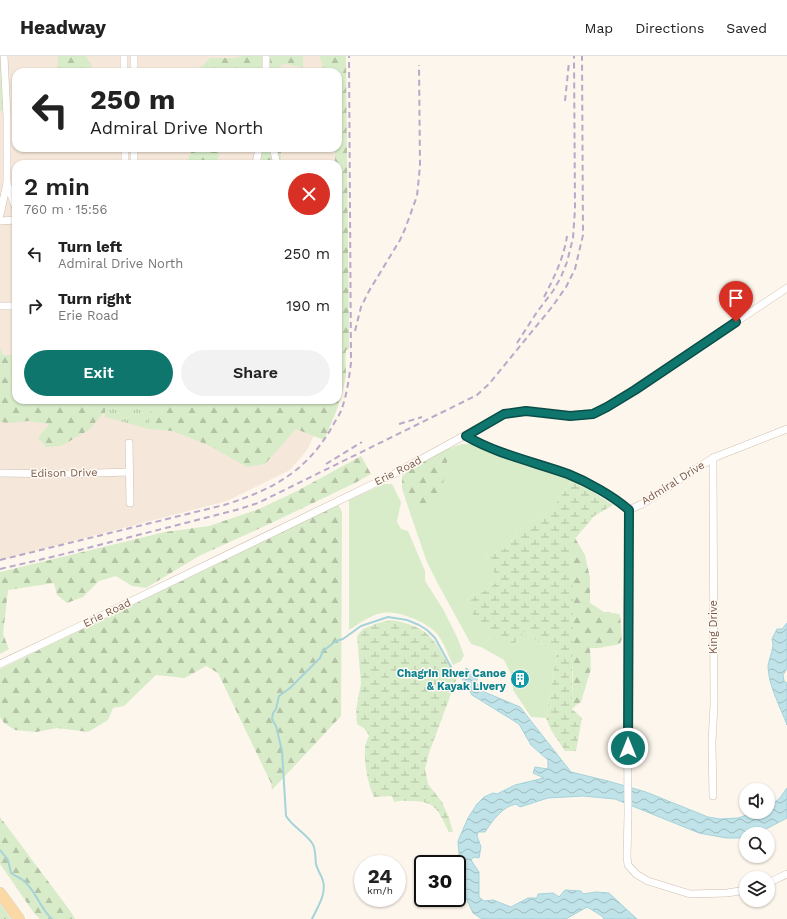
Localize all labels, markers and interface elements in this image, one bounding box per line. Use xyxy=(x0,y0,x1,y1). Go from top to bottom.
text: Headway xyxy=(20,16,106,39)
text: Map xyxy=(585,20,613,36)
text: Directions xyxy=(635,20,704,36)
text: Saved xyxy=(726,20,767,36)
text: 250 m xyxy=(90,83,175,116)
icon: left xyxy=(24,84,76,136)
text: Admiral Drive North xyxy=(90,117,264,138)
text: 2 min xyxy=(24,173,90,201)
button: close xyxy=(288,173,330,215)
text: 760 m · 15:56 xyxy=(24,202,107,217)
text: Turn left xyxy=(58,238,122,256)
icon: left xyxy=(24,243,46,265)
text: 250 m xyxy=(284,245,330,263)
text: Admiral Drive North xyxy=(58,256,183,271)
pin xyxy=(719,281,753,322)
icon: arrive xyxy=(725,287,747,309)
text: Turn right xyxy=(58,290,131,308)
icon: right xyxy=(24,295,46,317)
text: 190 m xyxy=(286,297,330,315)
text: Erie Road xyxy=(58,308,119,323)
button: Exit xyxy=(24,350,173,396)
button: Share xyxy=(181,350,330,396)
street label: Erie Road xyxy=(372,454,424,488)
street label: Admiral Drive xyxy=(639,458,707,508)
street label: Edison Drive xyxy=(30,466,98,480)
street label: Erie Road xyxy=(81,596,133,630)
street label: King Drive xyxy=(707,600,720,654)
place label: Chagrin River Canoe & Kayak Livery xyxy=(397,667,507,693)
building icon: Chagrin River Canoe & Kayak Livery xyxy=(509,668,531,690)
position arrow xyxy=(607,727,649,769)
map controls xyxy=(739,783,775,907)
button: sound xyxy=(739,783,775,819)
button: search xyxy=(739,827,775,863)
speed limit sign: 30 xyxy=(414,855,466,907)
text: 24 xyxy=(368,864,392,888)
button: layers xyxy=(739,871,775,907)
text: km/h xyxy=(367,885,393,896)

